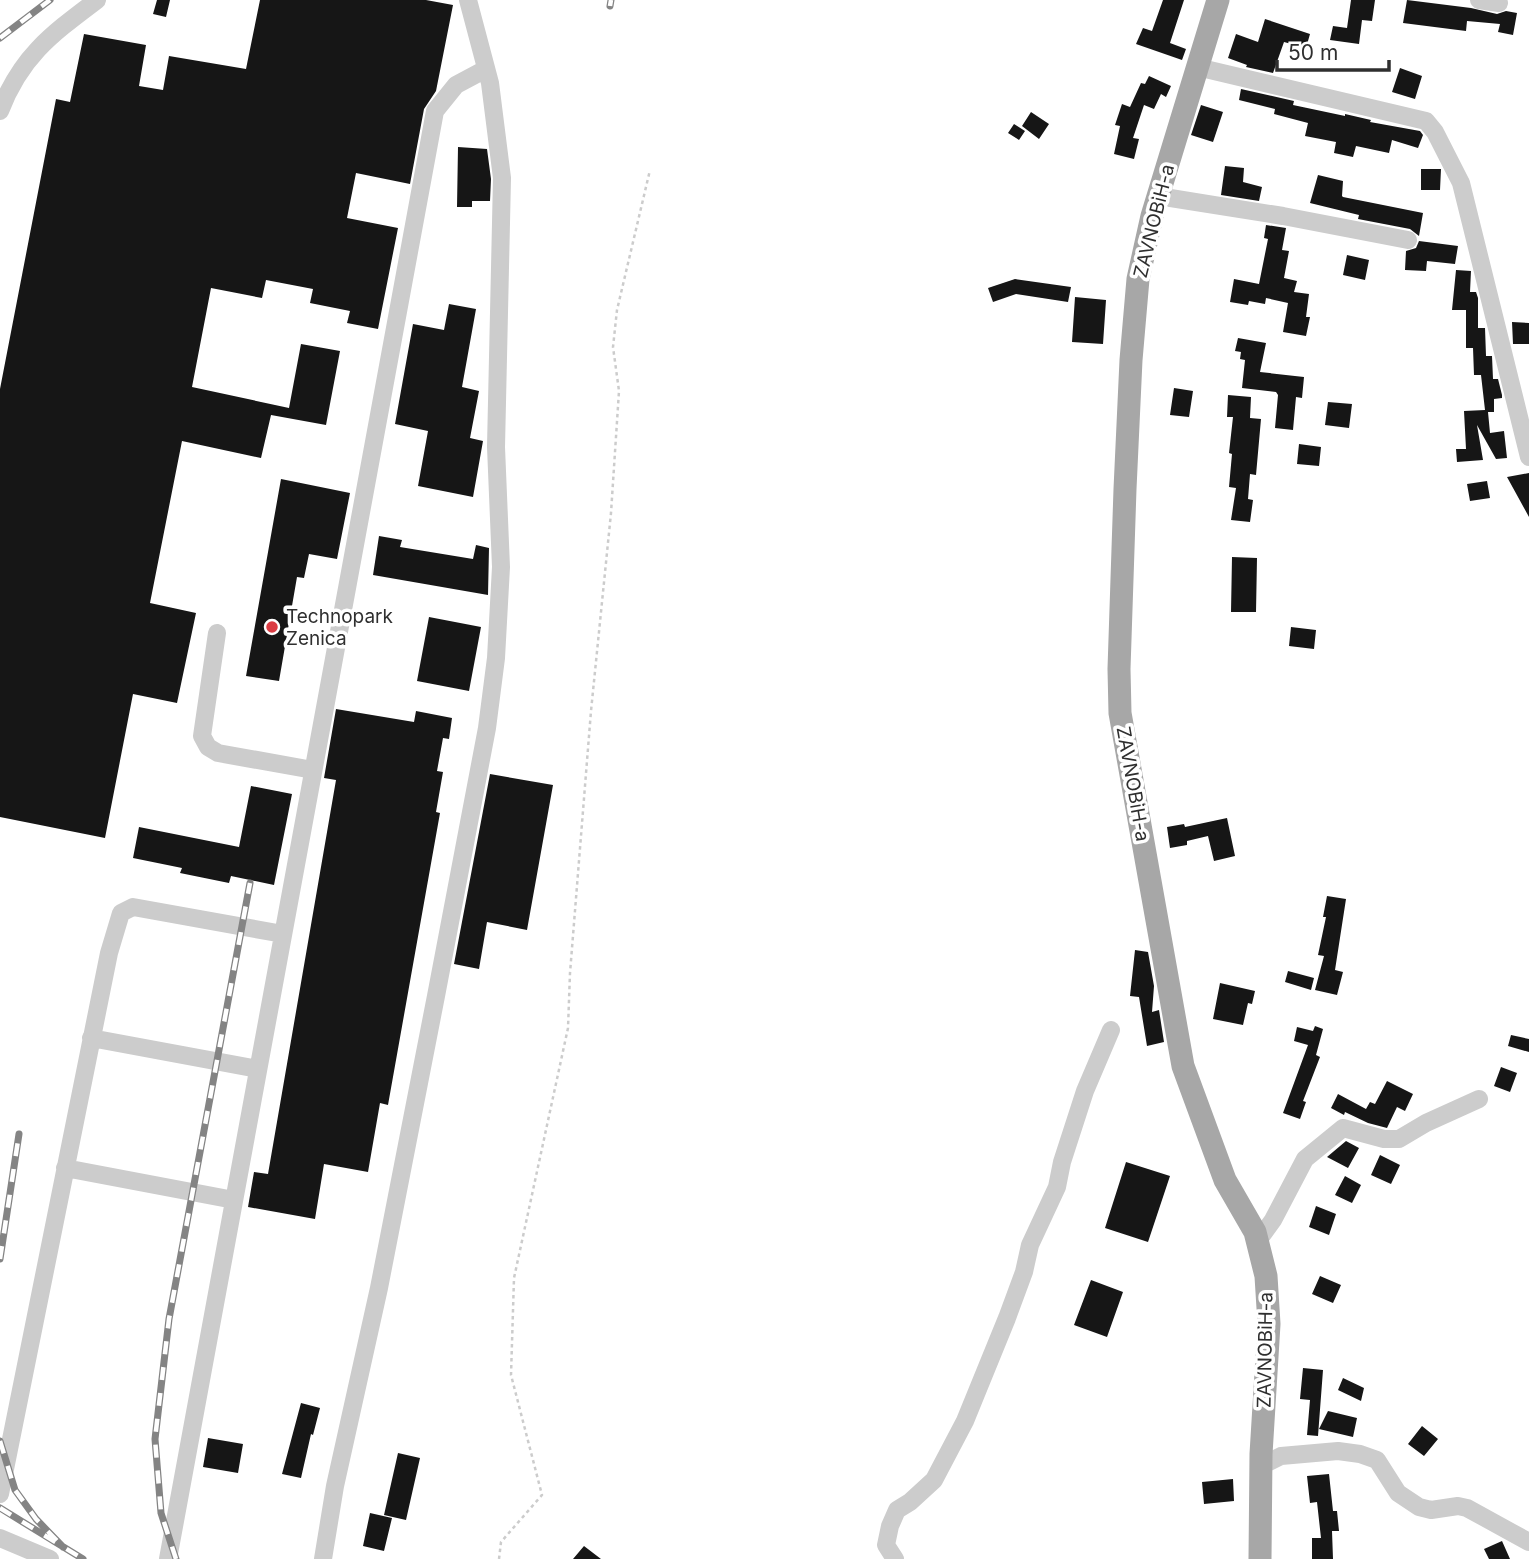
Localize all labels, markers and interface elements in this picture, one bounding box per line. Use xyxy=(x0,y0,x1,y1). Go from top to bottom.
scale bar xyxy=(1277,28,1389,72)
text: 50 m xyxy=(1288,40,1338,65)
street label: ZAVNOBiH-a xyxy=(1129,162,1179,280)
place label: Technopark Zenica xyxy=(286,605,394,650)
marker: Technopark Zenica xyxy=(264,619,280,635)
street label: ZAVNOBiH-a xyxy=(1112,725,1154,843)
street label: ZAVNOBiH-a xyxy=(1252,1292,1278,1408)

